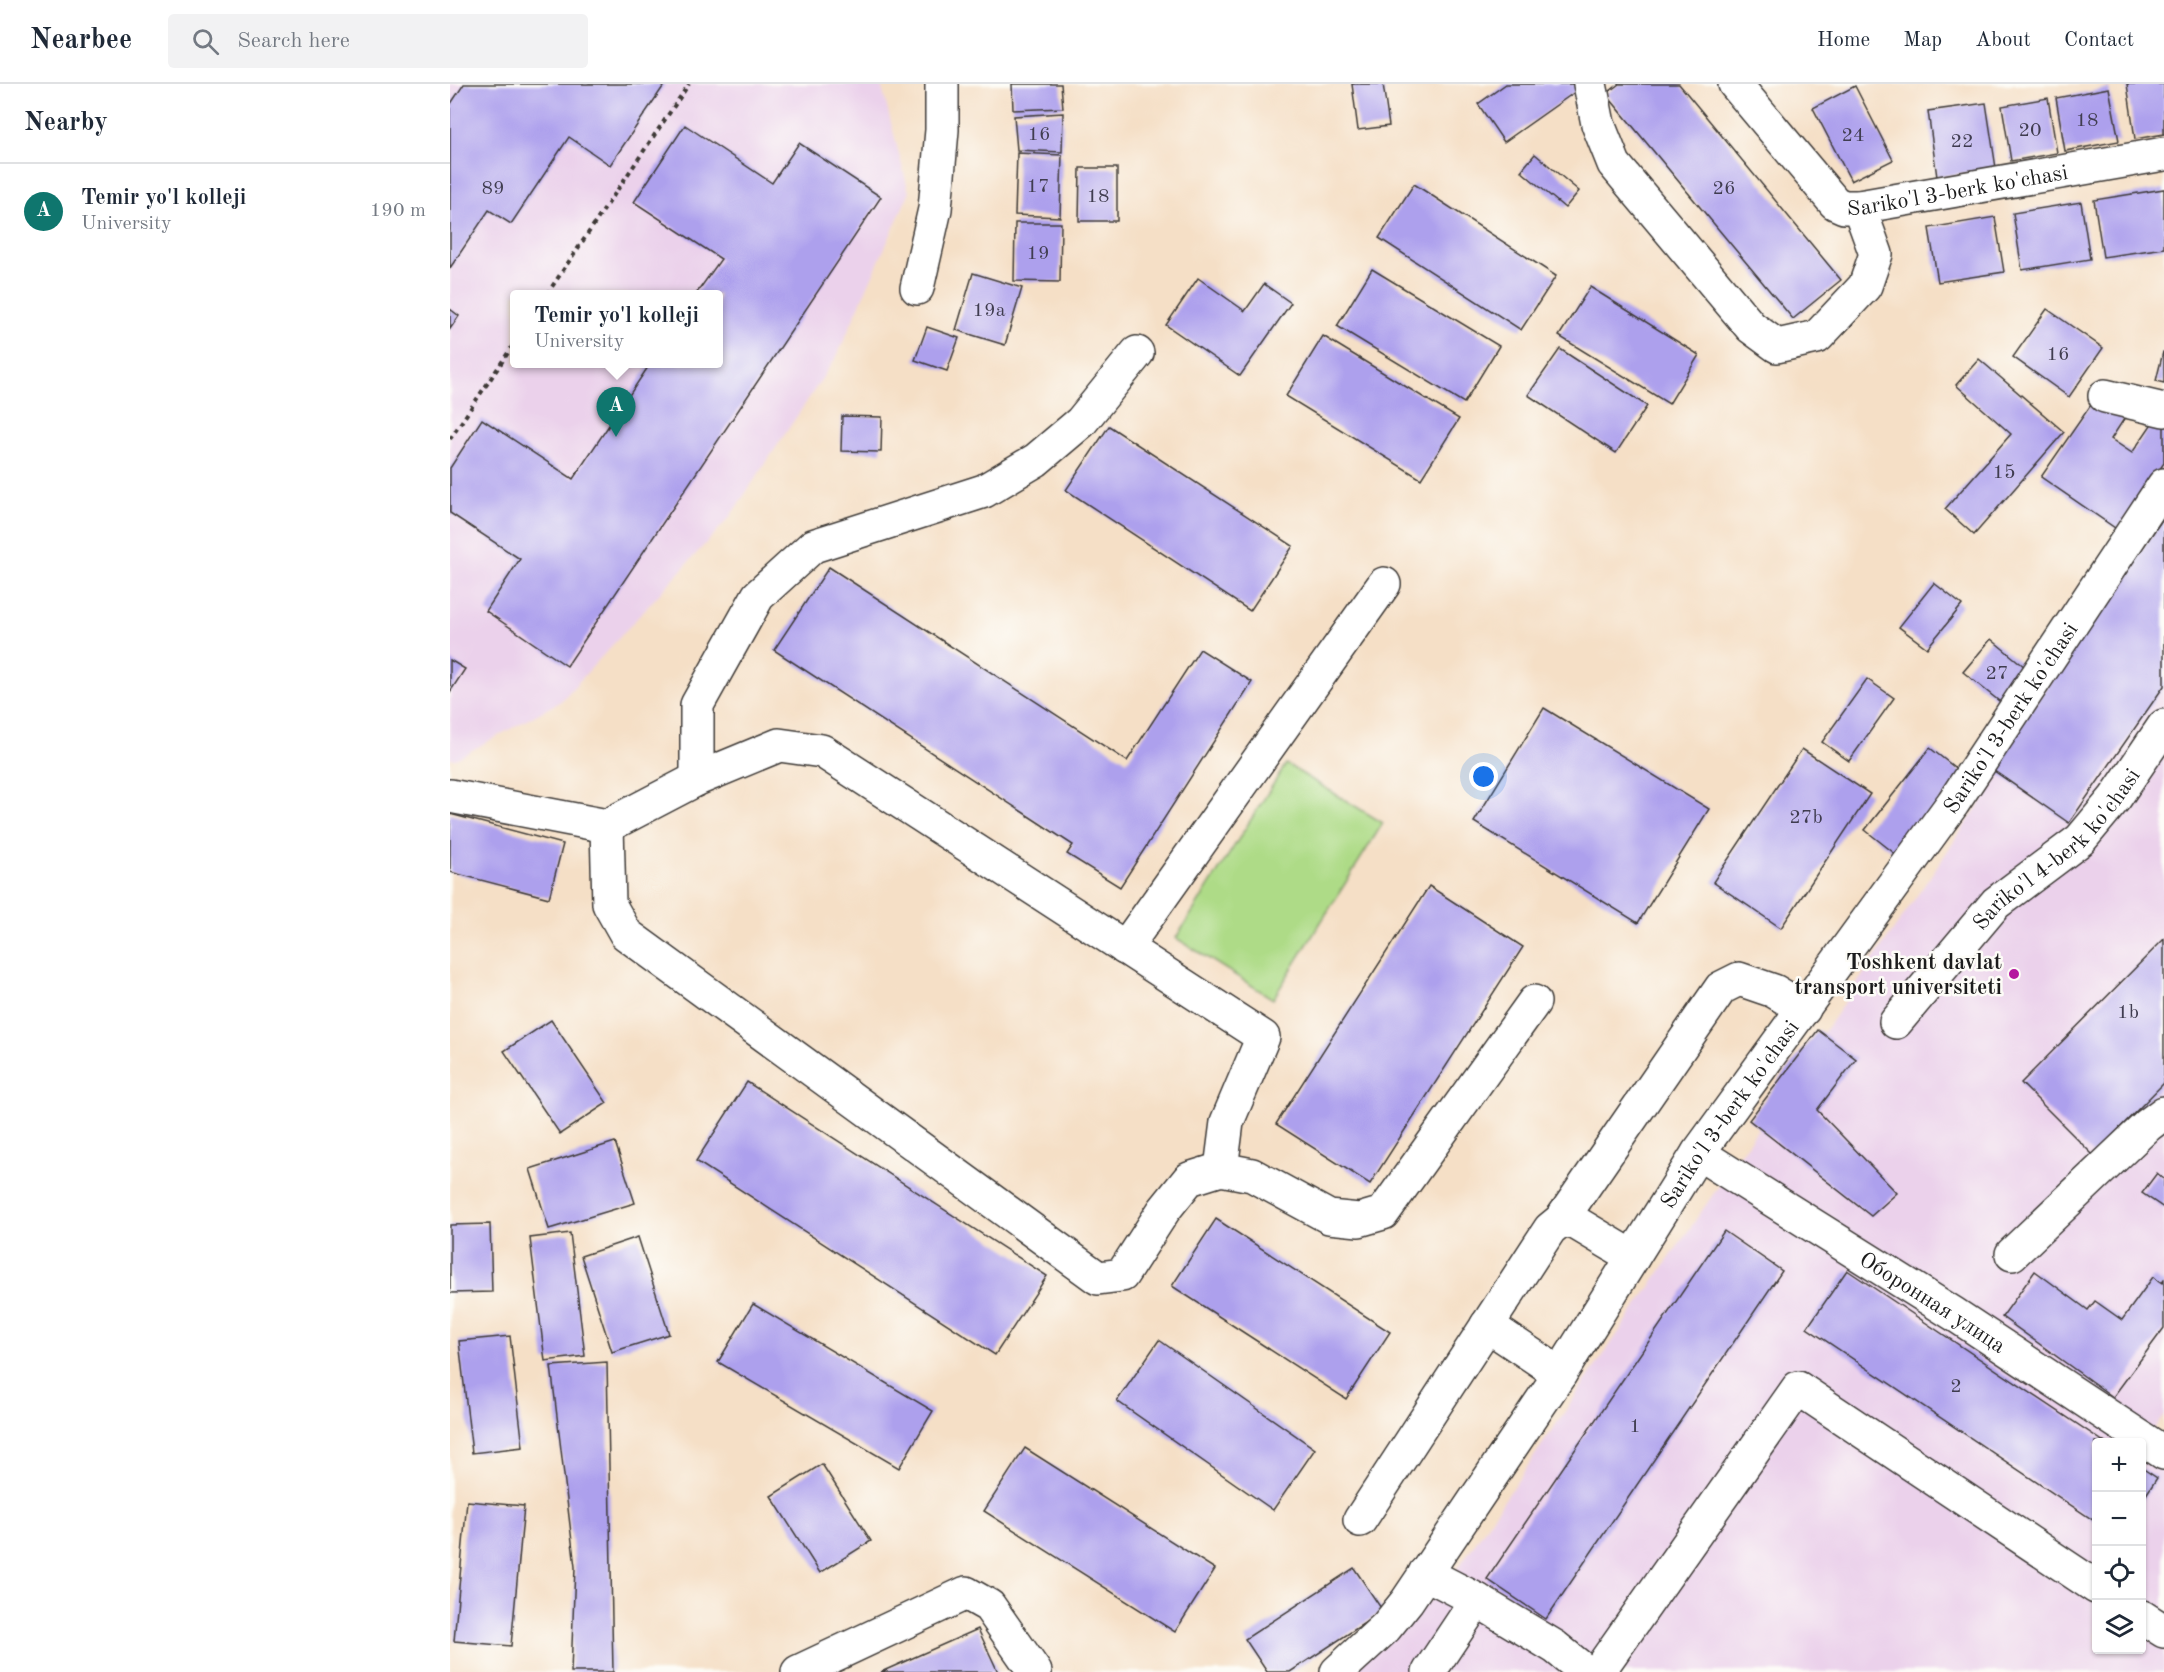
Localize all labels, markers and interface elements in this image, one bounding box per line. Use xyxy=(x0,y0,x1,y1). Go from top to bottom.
search box xyxy=(168,14,588,68)
icon: search xyxy=(189,25,222,58)
text: Nearbee xyxy=(30,27,132,55)
text: Search here xyxy=(237,30,350,52)
text: Home xyxy=(1817,30,1870,51)
text: Map xyxy=(1903,30,1942,51)
text: About xyxy=(1975,30,2031,51)
text: Contact xyxy=(2064,30,2134,51)
text: Nearby xyxy=(24,110,108,136)
house number: 18 xyxy=(2075,111,2099,131)
house number: 20 xyxy=(2018,121,2042,141)
house number: 16 xyxy=(1027,125,1051,145)
house number: 24 xyxy=(1841,126,1865,146)
house number: 22 xyxy=(1950,132,1974,152)
street label: Sariko'l 3-berk ko'chasi xyxy=(1847,162,2070,220)
house number: 17 xyxy=(1026,177,1050,197)
house number: 89 xyxy=(481,179,505,199)
house number: 26 xyxy=(1712,179,1736,199)
text: Temir yo'l kolleji xyxy=(81,187,246,209)
house number: 18 xyxy=(1086,187,1110,207)
text: A xyxy=(36,201,51,221)
text: 190 m xyxy=(370,201,426,221)
text: University xyxy=(81,214,172,234)
house number: 19 xyxy=(1026,244,1050,264)
popup xyxy=(510,290,723,368)
house number: 19a xyxy=(972,301,1006,321)
text: Temir yo'l kolleji xyxy=(534,305,699,327)
text: University xyxy=(534,332,624,352)
house number: 16 xyxy=(2046,345,2070,365)
pin: A xyxy=(596,388,636,437)
house number: 15 xyxy=(1992,463,2016,483)
street label: Sariko'l 3-berk ko'chasi xyxy=(1940,619,2083,818)
house number: 27 xyxy=(1985,664,2009,684)
your location xyxy=(1469,762,1498,791)
street label: Sariko'l 4-berk ko'chasi xyxy=(1970,765,2145,935)
house number: 27b xyxy=(1789,808,1823,828)
place label: Toshkent davlat transport universiteti xyxy=(1795,952,2002,999)
marker: Toshkent davlat transport universiteti xyxy=(2007,967,2021,981)
house number: 1b xyxy=(2117,1003,2139,1023)
street label: Sariko'l 3-berk ko'chasi xyxy=(1657,1017,1804,1213)
street label: Оборонная улица xyxy=(1855,1249,2009,1358)
house number: 2 xyxy=(1950,1377,1962,1397)
house number: 1 xyxy=(1629,1417,1641,1437)
map controls xyxy=(2092,1438,2146,1654)
button: + xyxy=(2092,1438,2146,1492)
button: − xyxy=(2092,1492,2146,1546)
button: locate xyxy=(2092,1546,2146,1600)
button: layers xyxy=(2092,1600,2146,1654)

